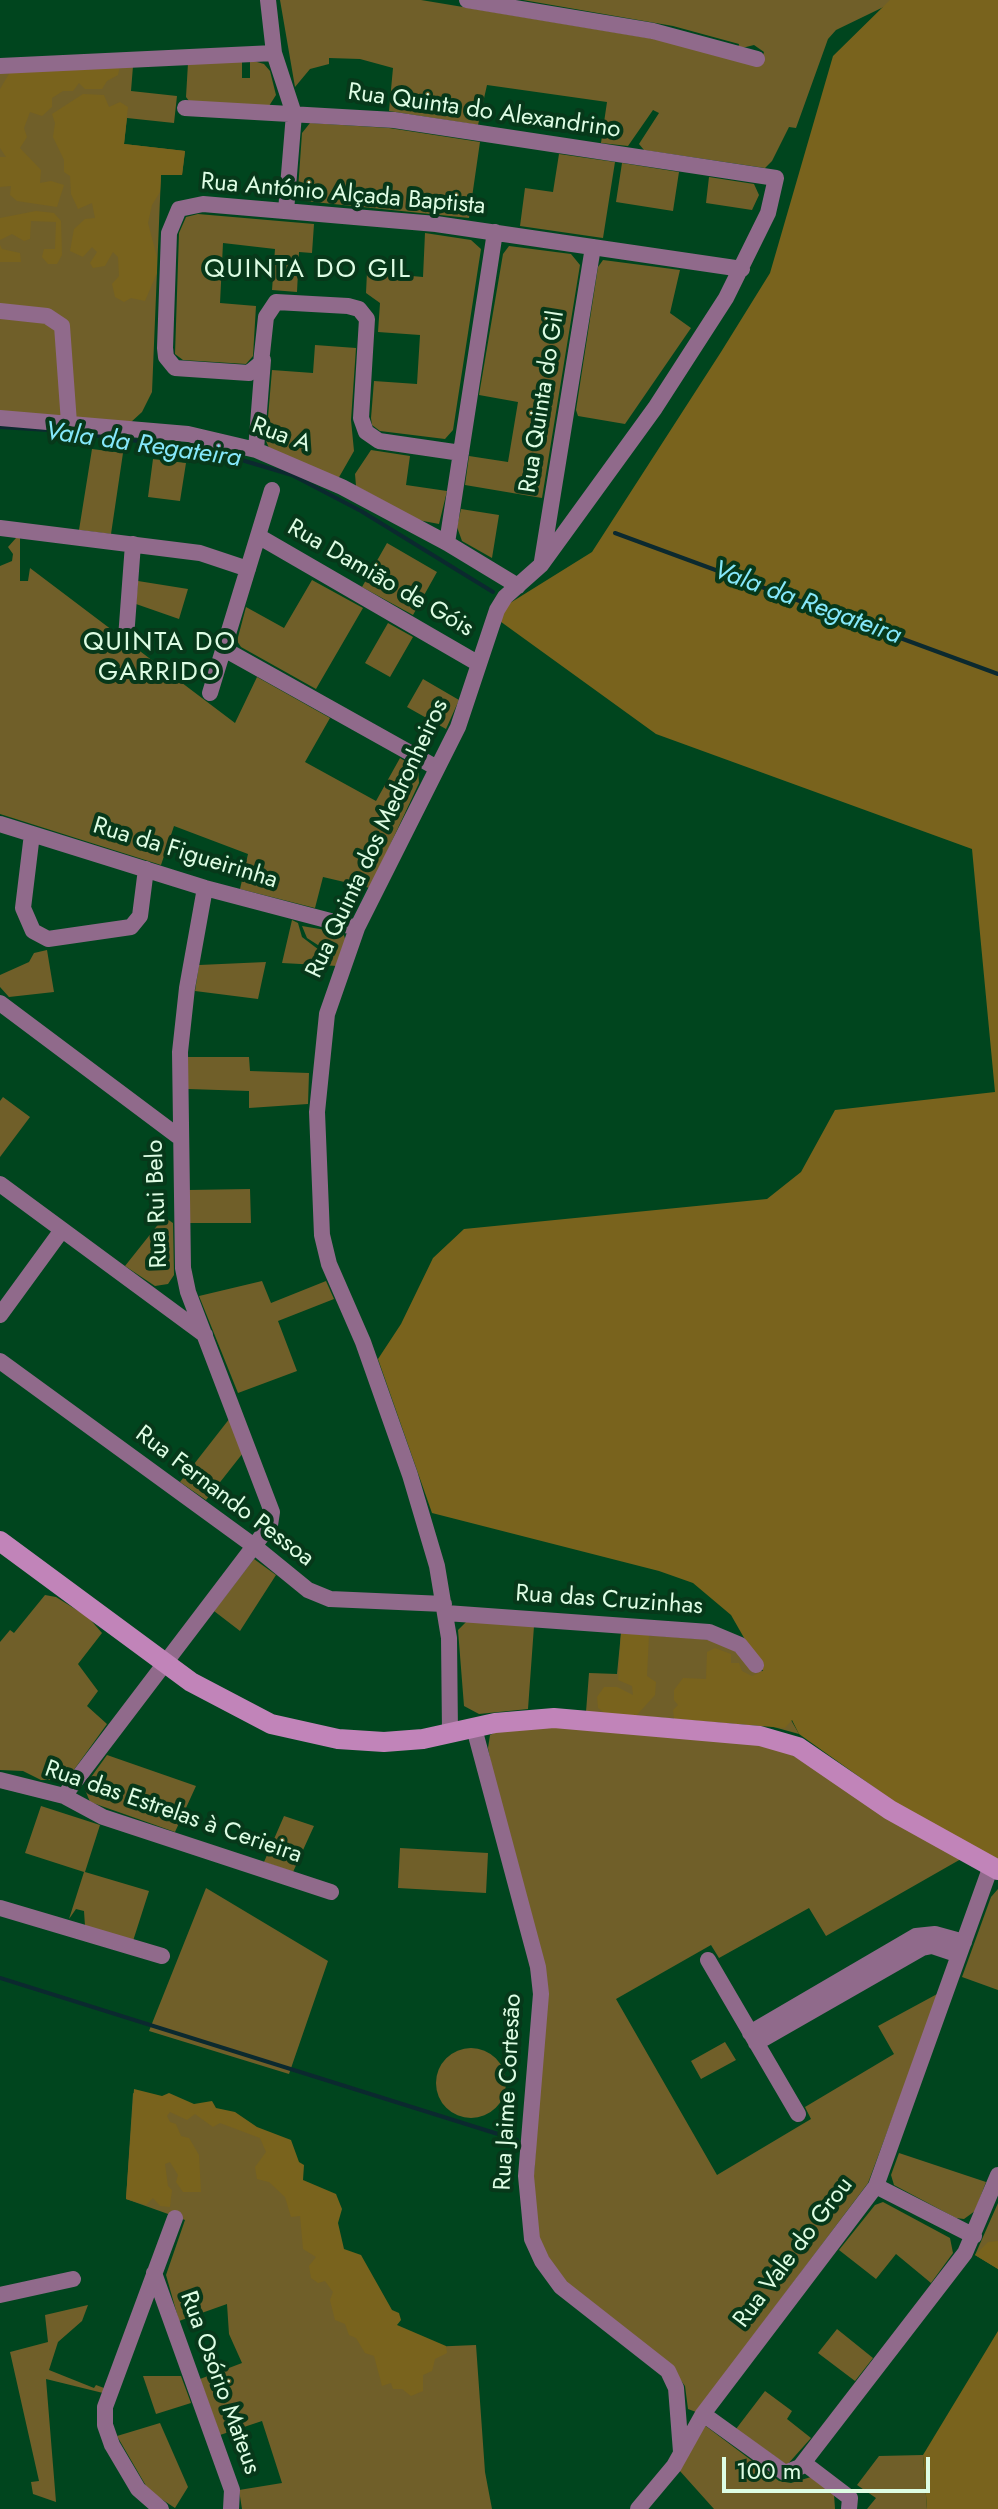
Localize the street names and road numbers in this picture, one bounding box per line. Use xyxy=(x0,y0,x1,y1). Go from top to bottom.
street label: Rua Quinta do Alexandrino xyxy=(346,79,622,145)
street label: Rua António Alçada Baptista xyxy=(199,168,487,222)
street label: Rua Quinta do Gil xyxy=(514,309,572,495)
street label: Rua A xyxy=(248,412,314,460)
street label: Rua Damião de Góis xyxy=(282,514,478,644)
street label: Rua Quinta dos Medronheiros xyxy=(301,695,455,983)
street label: Rua da Figueirinha xyxy=(89,812,281,896)
street label: Rua Rui Belo xyxy=(141,1139,175,1269)
street label: Rua Fernando Pessoa xyxy=(129,1420,319,1574)
street label: Rua das Cruzinhas xyxy=(514,1580,704,1622)
street label: Rua das Estrelas à Cerieira xyxy=(41,1755,305,1871)
street label: Rua Jaime Cortesão xyxy=(489,1993,529,2191)
street label: Rua Vale do Grou xyxy=(728,2172,860,2334)
street label: Rua Osório Mateus xyxy=(173,2288,265,2478)

